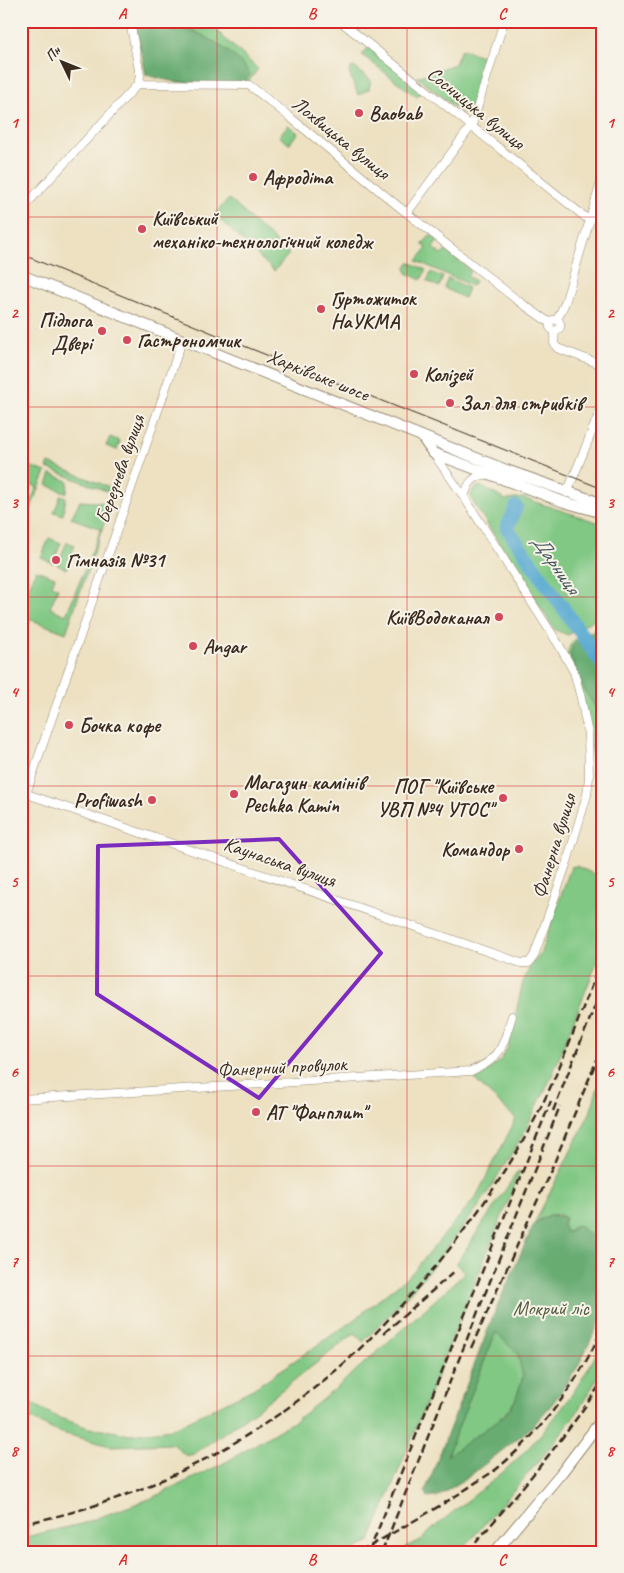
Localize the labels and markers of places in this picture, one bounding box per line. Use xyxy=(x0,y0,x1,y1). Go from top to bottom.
place label: Baobab xyxy=(369,101,423,126)
marker: Baobab xyxy=(353,107,365,119)
place label: Афродіта xyxy=(263,165,334,190)
marker: Афродіта xyxy=(247,171,259,183)
place label: Київський механіко-технологічний коледж xyxy=(152,206,374,254)
marker: Київський механіко-технологічний коледж xyxy=(136,223,148,235)
place label: Гуртожиток НаУКМА xyxy=(331,286,418,334)
marker: Гуртожиток НаУКМА xyxy=(315,303,327,315)
place label: Підлога Двері xyxy=(39,308,95,356)
marker: Підлога Двері xyxy=(96,325,108,337)
place label: Гастрономчик xyxy=(137,328,242,353)
marker: Гастрономчик xyxy=(121,334,133,346)
place label: Колізей xyxy=(424,362,474,388)
marker: Колізей xyxy=(408,368,420,380)
place label: Зал для стрибків xyxy=(460,391,588,416)
marker: Зал для стрибків xyxy=(444,397,456,409)
place label: Гімназія №31 xyxy=(66,548,166,573)
marker: Гімназія №31 xyxy=(50,554,62,566)
place label: КиївВодоканал xyxy=(386,605,490,630)
marker: КиївВодоканал xyxy=(493,611,505,623)
place label: Angar xyxy=(203,634,248,659)
marker: Angar xyxy=(187,640,199,652)
place label: Бочка кофе xyxy=(79,713,162,738)
marker: Бочка кофе xyxy=(63,719,75,731)
place label: Магазин камінів Pechka Kamin xyxy=(244,770,369,818)
place label: ПОГ "Київське УВП №4 УТОС" xyxy=(377,774,497,822)
place label: Profiwash xyxy=(74,788,144,813)
marker: Магазин камінів Pechka Kamin xyxy=(228,788,240,800)
marker: ПОГ "Київське УВП №4 УТОС" xyxy=(497,792,509,804)
marker: Profiwash xyxy=(146,794,158,806)
place label: Командор xyxy=(441,837,510,862)
marker: Командор xyxy=(513,843,525,855)
place label: АТ "Фанплит" xyxy=(266,1100,371,1125)
marker: АТ "Фанплит" xyxy=(250,1106,262,1118)

